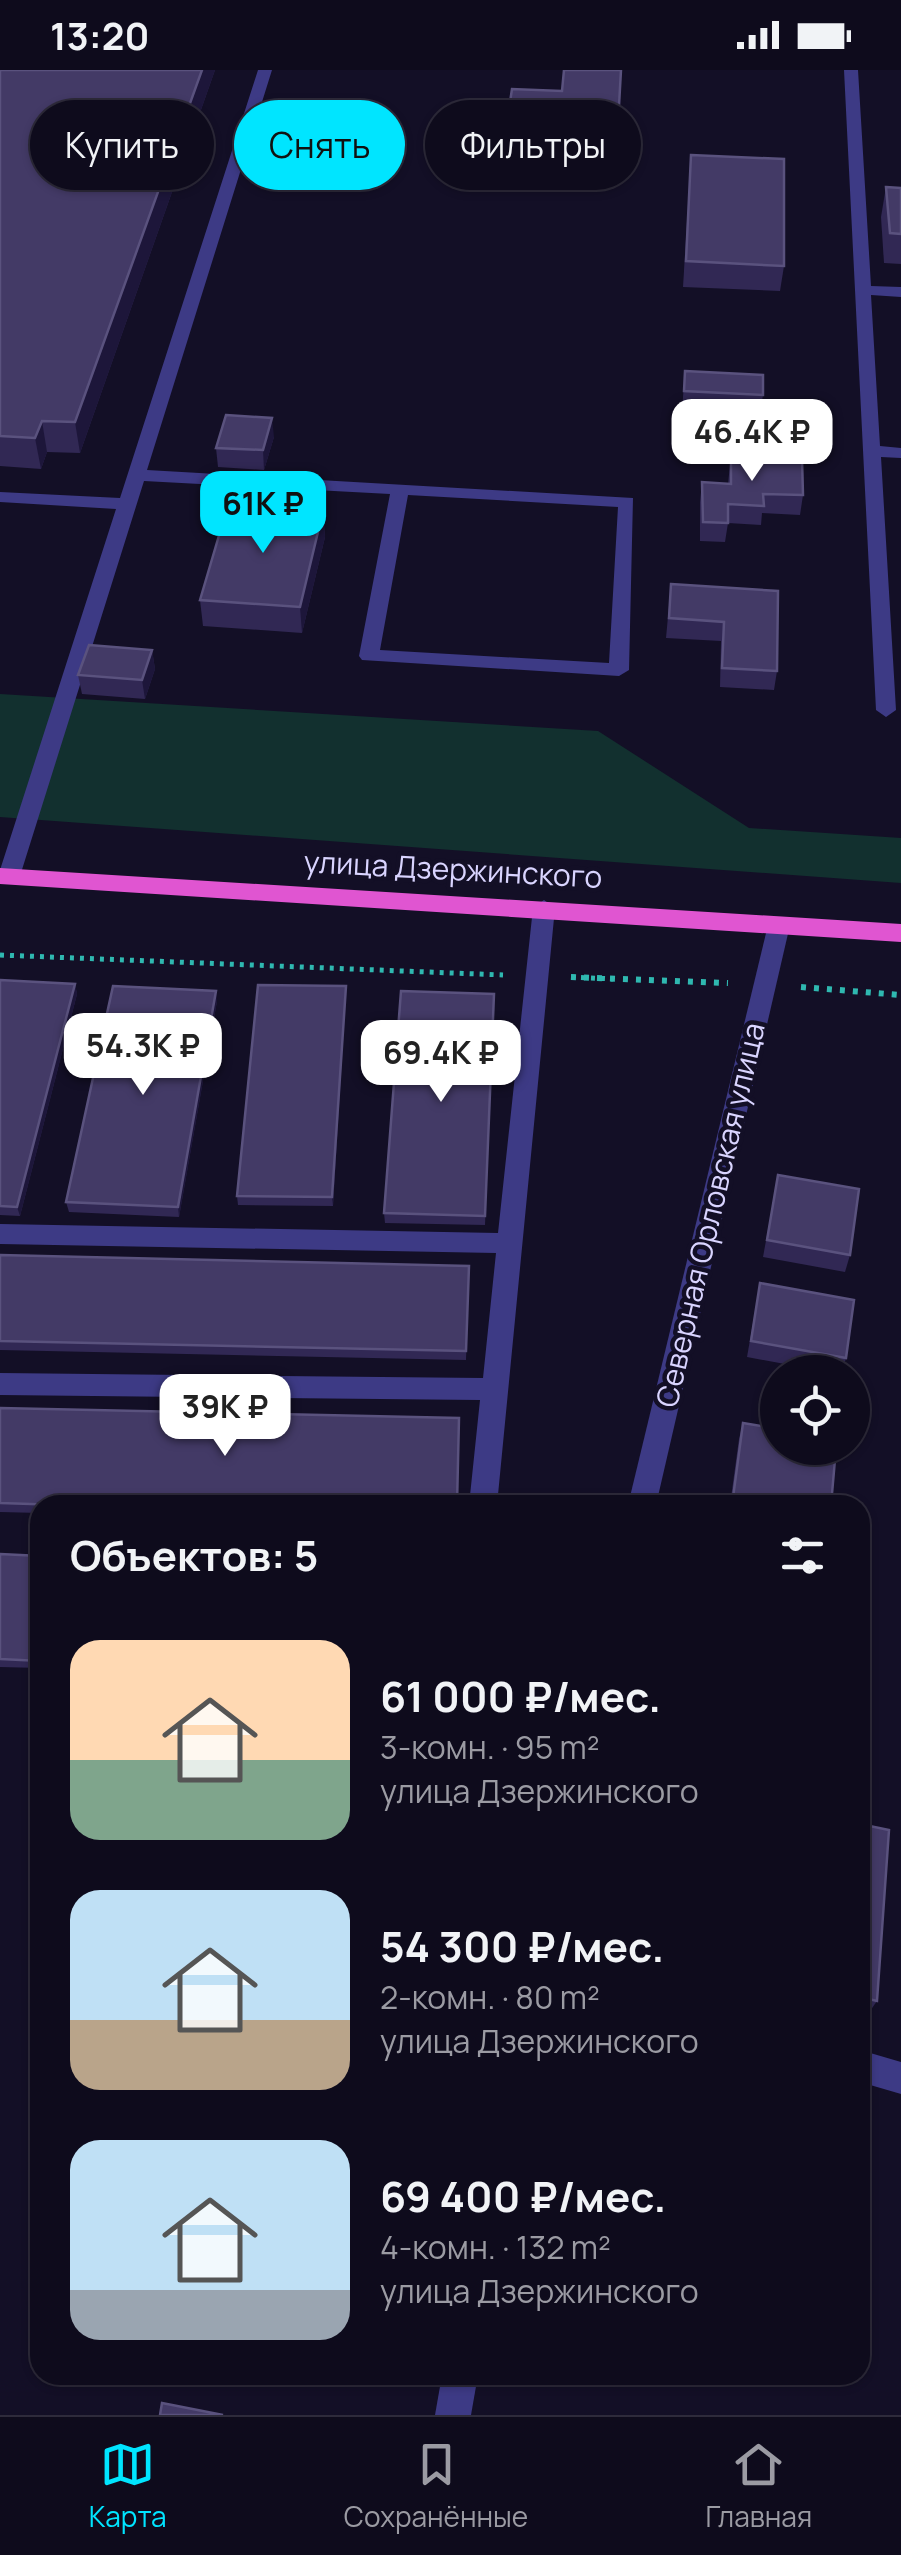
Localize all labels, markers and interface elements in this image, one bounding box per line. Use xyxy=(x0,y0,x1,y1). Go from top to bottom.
text: 13:20 xyxy=(50,9,149,61)
chip: Купить xyxy=(30,100,214,190)
chip: Снять xyxy=(234,100,405,190)
chip: Фильтры xyxy=(425,100,641,190)
pin: 46.4K ₽ xyxy=(660,399,844,484)
text: 46.4K ₽ xyxy=(694,409,810,453)
pin: 61K ₽ xyxy=(193,471,333,556)
text: 61K ₽ xyxy=(222,481,304,525)
street label: улица Дзержинского xyxy=(303,840,603,897)
pin: 54.3K ₽ xyxy=(51,1013,235,1098)
street label: Северная Орловская улица xyxy=(645,1018,774,1411)
pin: 69.4K ₽ xyxy=(349,1020,533,1105)
text: 54.3K ₽ xyxy=(86,1023,200,1067)
text: 69.4K ₽ xyxy=(383,1030,499,1074)
map controls xyxy=(760,1355,870,1465)
button: locate xyxy=(760,1355,870,1465)
pin: 39K ₽ xyxy=(155,1374,295,1459)
text: 39K ₽ xyxy=(182,1384,268,1428)
text: Объектов: 5 xyxy=(70,1526,318,1584)
icon: filters xyxy=(775,1528,830,1583)
text: 61 000 ₽/мес. xyxy=(380,1667,661,1725)
icon: home xyxy=(150,1680,270,1800)
text: 3-комн. · 95 m² xyxy=(380,1725,600,1769)
text: улица Дзержинского xyxy=(380,1769,699,1813)
text: 54 300 ₽/мес. xyxy=(380,1917,664,1975)
icon: home xyxy=(150,1930,270,2050)
text: 2-комн. · 80 m² xyxy=(380,1975,600,2019)
text: улица Дзержинского xyxy=(380,2019,699,2063)
text: 69 400 ₽/мес. xyxy=(380,2167,666,2225)
icon: home xyxy=(150,2180,270,2300)
text: 4-комн. · 132 m² xyxy=(380,2225,611,2269)
text: улица Дзержинского xyxy=(380,2269,699,2313)
tab: Карта xyxy=(89,2437,167,2535)
tab: Сохранённые xyxy=(344,2437,528,2535)
tab: Главная xyxy=(705,2437,812,2535)

